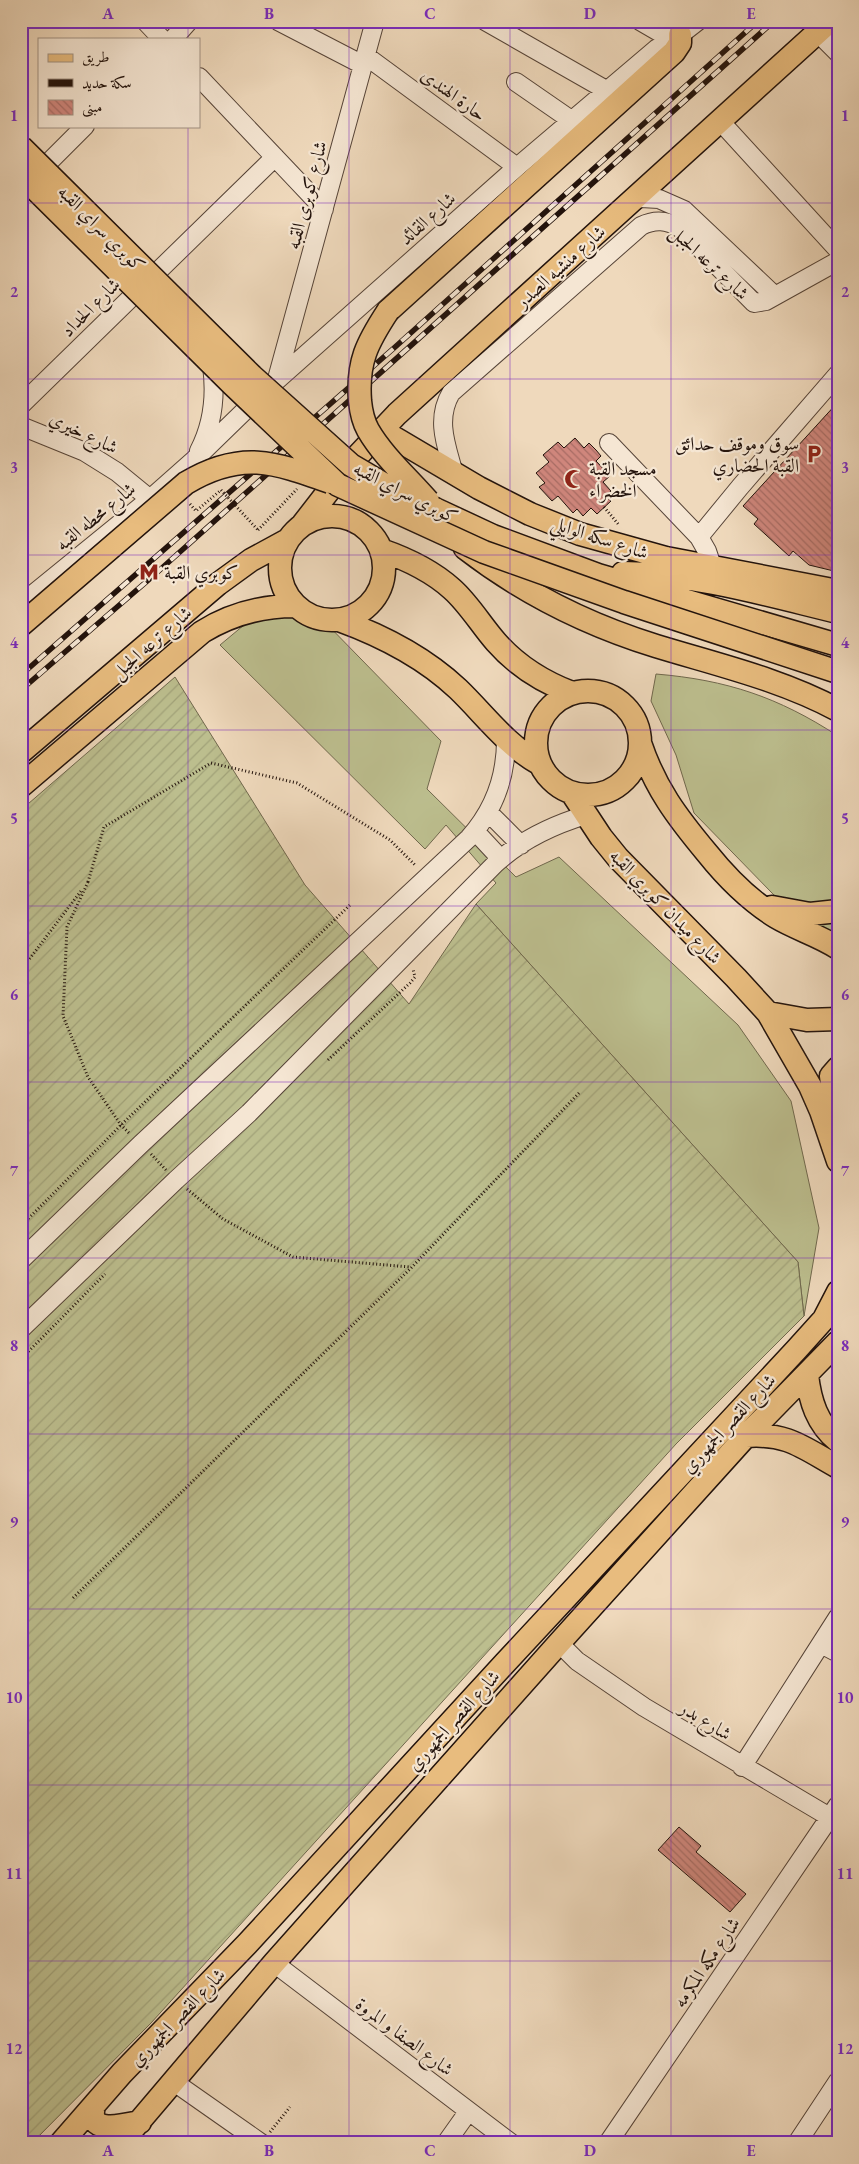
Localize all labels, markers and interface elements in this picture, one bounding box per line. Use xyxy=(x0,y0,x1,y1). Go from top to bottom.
text: A xyxy=(101,3,114,24)
text: B xyxy=(264,3,274,24)
text: C xyxy=(424,3,436,24)
text: D xyxy=(584,3,596,24)
text: E xyxy=(746,3,756,24)
legend xyxy=(38,38,200,128)
text: طريق xyxy=(82,47,109,67)
street label: حارة الهندى xyxy=(416,62,492,127)
text: سكة حديد xyxy=(82,73,131,92)
text: مبنى xyxy=(82,97,102,118)
text: 1 xyxy=(10,105,18,126)
text: 1 xyxy=(841,105,849,126)
street label: شارع كوبرى القبه xyxy=(280,138,336,253)
street label: كوبري سراي القبه xyxy=(50,179,151,280)
street label: شارع القائد xyxy=(394,186,463,253)
street label: شارع منشيه الصدر xyxy=(509,219,613,317)
street label: شارع ترعه الجبل xyxy=(663,219,755,308)
street label: شارع الحداد xyxy=(55,272,128,345)
text: 2 xyxy=(10,281,19,302)
text: 2 xyxy=(841,281,850,302)
street label: شارع خيري xyxy=(44,405,122,462)
place label: سوق وموقف حدائق القبة الحضاري xyxy=(675,431,799,481)
parking icon: سوق وموقف حدائق القبة الحضاري xyxy=(803,443,825,465)
street label: كوبري سراي القبه xyxy=(348,455,462,532)
place label: مسجد القبة الخضراء xyxy=(589,456,657,503)
text: 3 xyxy=(10,457,18,478)
text: 3 xyxy=(841,457,849,478)
mosque icon: مسجد القبة الخضراء xyxy=(563,468,585,490)
street label: شارع محطه القبه xyxy=(50,476,142,559)
street label: شارع سكه الوايلي xyxy=(546,510,652,571)
place label: كوبري القبة xyxy=(164,560,238,588)
metro station icon: كوبري القبة xyxy=(138,561,160,583)
street label: شارع ترعه الجبل xyxy=(105,600,199,687)
text: 4 xyxy=(10,632,19,653)
text: 4 xyxy=(841,632,850,653)
text: 5 xyxy=(10,808,18,829)
text: 5 xyxy=(841,808,849,829)
street label: شارع ميدان كوبري القبه xyxy=(602,843,727,971)
text: 6 xyxy=(10,984,19,1005)
text: 6 xyxy=(841,984,850,1005)
text: 7 xyxy=(10,1160,19,1181)
text: 7 xyxy=(841,1160,850,1181)
text: 8 xyxy=(10,1335,18,1356)
text: 8 xyxy=(841,1335,849,1356)
street label: شارع القصر الجمهوري xyxy=(676,1368,783,1481)
text: 9 xyxy=(10,1511,19,1532)
text: 9 xyxy=(841,1511,850,1532)
street label: شارع القصر الجمهوري xyxy=(401,1664,508,1778)
text: 10 xyxy=(6,1687,23,1708)
text: 10 xyxy=(837,1687,854,1708)
street label: شارع بدر xyxy=(672,1694,736,1749)
text: 11 xyxy=(6,1863,22,1884)
text: 11 xyxy=(837,1863,853,1884)
street label: شارع مكه المكرمه xyxy=(667,1912,748,2014)
street label: شارع القصر الجمهوري xyxy=(124,1963,233,2074)
street label: شارع الصفا و المروة xyxy=(349,1991,459,2084)
text: 12 xyxy=(6,2038,23,2059)
text: 12 xyxy=(837,2038,854,2059)
text: A xyxy=(101,2140,114,2161)
text: B xyxy=(264,2140,274,2161)
text: C xyxy=(424,2140,436,2161)
text: D xyxy=(584,2140,596,2161)
text: E xyxy=(746,2140,756,2161)

